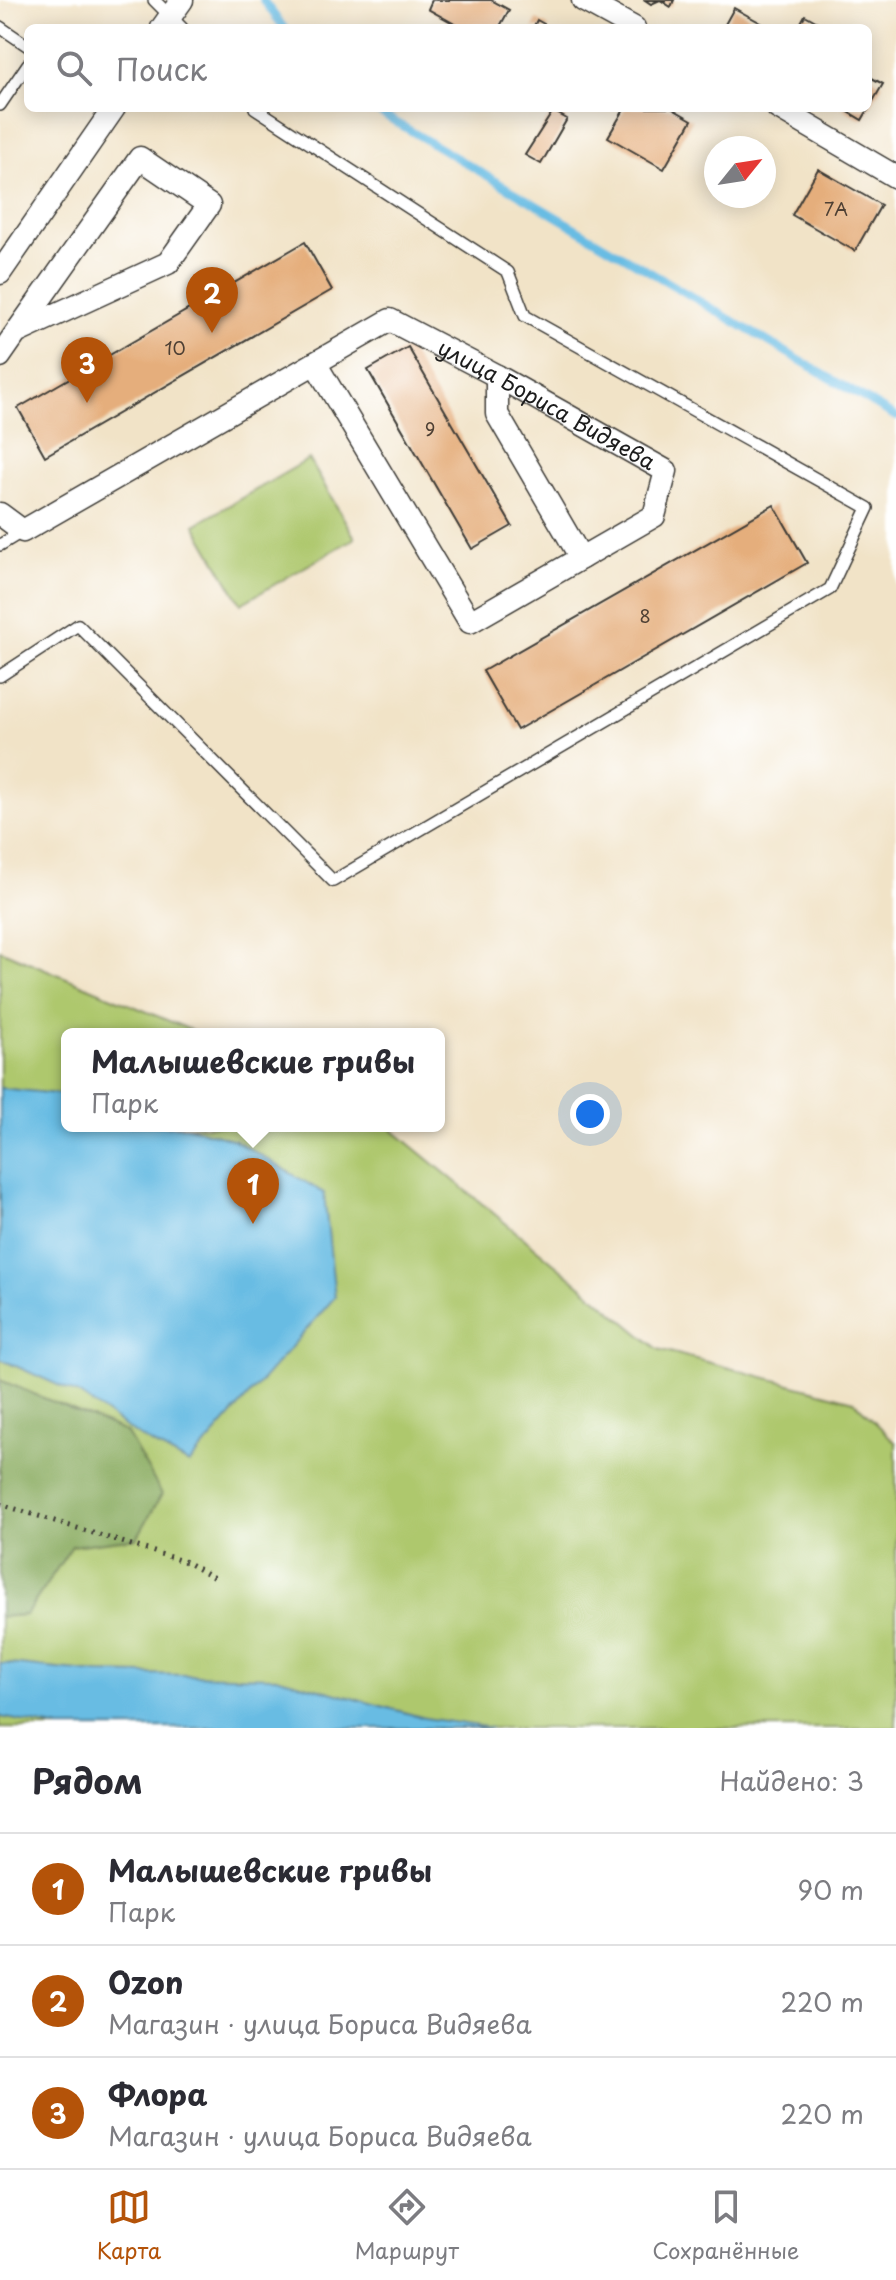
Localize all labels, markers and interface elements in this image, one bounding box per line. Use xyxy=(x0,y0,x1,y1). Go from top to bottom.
search box xyxy=(24,24,872,112)
icon: search xyxy=(52,46,96,90)
text: Поиск xyxy=(116,46,207,91)
north arrow xyxy=(704,136,776,208)
house number: 7А xyxy=(824,195,848,222)
pin: 2 xyxy=(186,267,238,333)
street label: улица Бориса Видяева xyxy=(432,330,663,477)
house number: 10 xyxy=(164,334,186,361)
pin: 3 xyxy=(61,337,113,403)
house number: 9 xyxy=(425,415,435,442)
house number: 8 xyxy=(639,602,651,629)
popup xyxy=(61,1028,445,1132)
text: Малышевские гривы xyxy=(91,1038,415,1083)
text: Парк xyxy=(91,1083,158,1122)
your location xyxy=(570,1094,610,1134)
pin: 1 xyxy=(227,1158,279,1224)
text: Рядом xyxy=(32,1754,143,1806)
text: Найдено: 3 xyxy=(720,1761,864,1800)
text: Малышевские гривы xyxy=(108,1847,432,1892)
text: 1 xyxy=(52,1870,64,1909)
text: 90 m xyxy=(797,1870,864,1909)
text: Парк xyxy=(108,1892,175,1931)
text: Ozon xyxy=(108,1959,183,2004)
text: 2 xyxy=(49,1982,67,2021)
text: 220 m xyxy=(780,1982,864,2021)
text: Магазин · улица Бориса Видяева xyxy=(108,2004,532,2043)
text: Флора xyxy=(108,2071,207,2116)
text: 3 xyxy=(49,2094,67,2133)
text: 220 m xyxy=(780,2094,864,2133)
text: Магазин · улица Бориса Видяева xyxy=(108,2116,532,2155)
tab: Карта xyxy=(97,2185,161,2266)
tab: Маршрут xyxy=(355,2185,459,2266)
tab: Сохранённые xyxy=(652,2185,799,2266)

